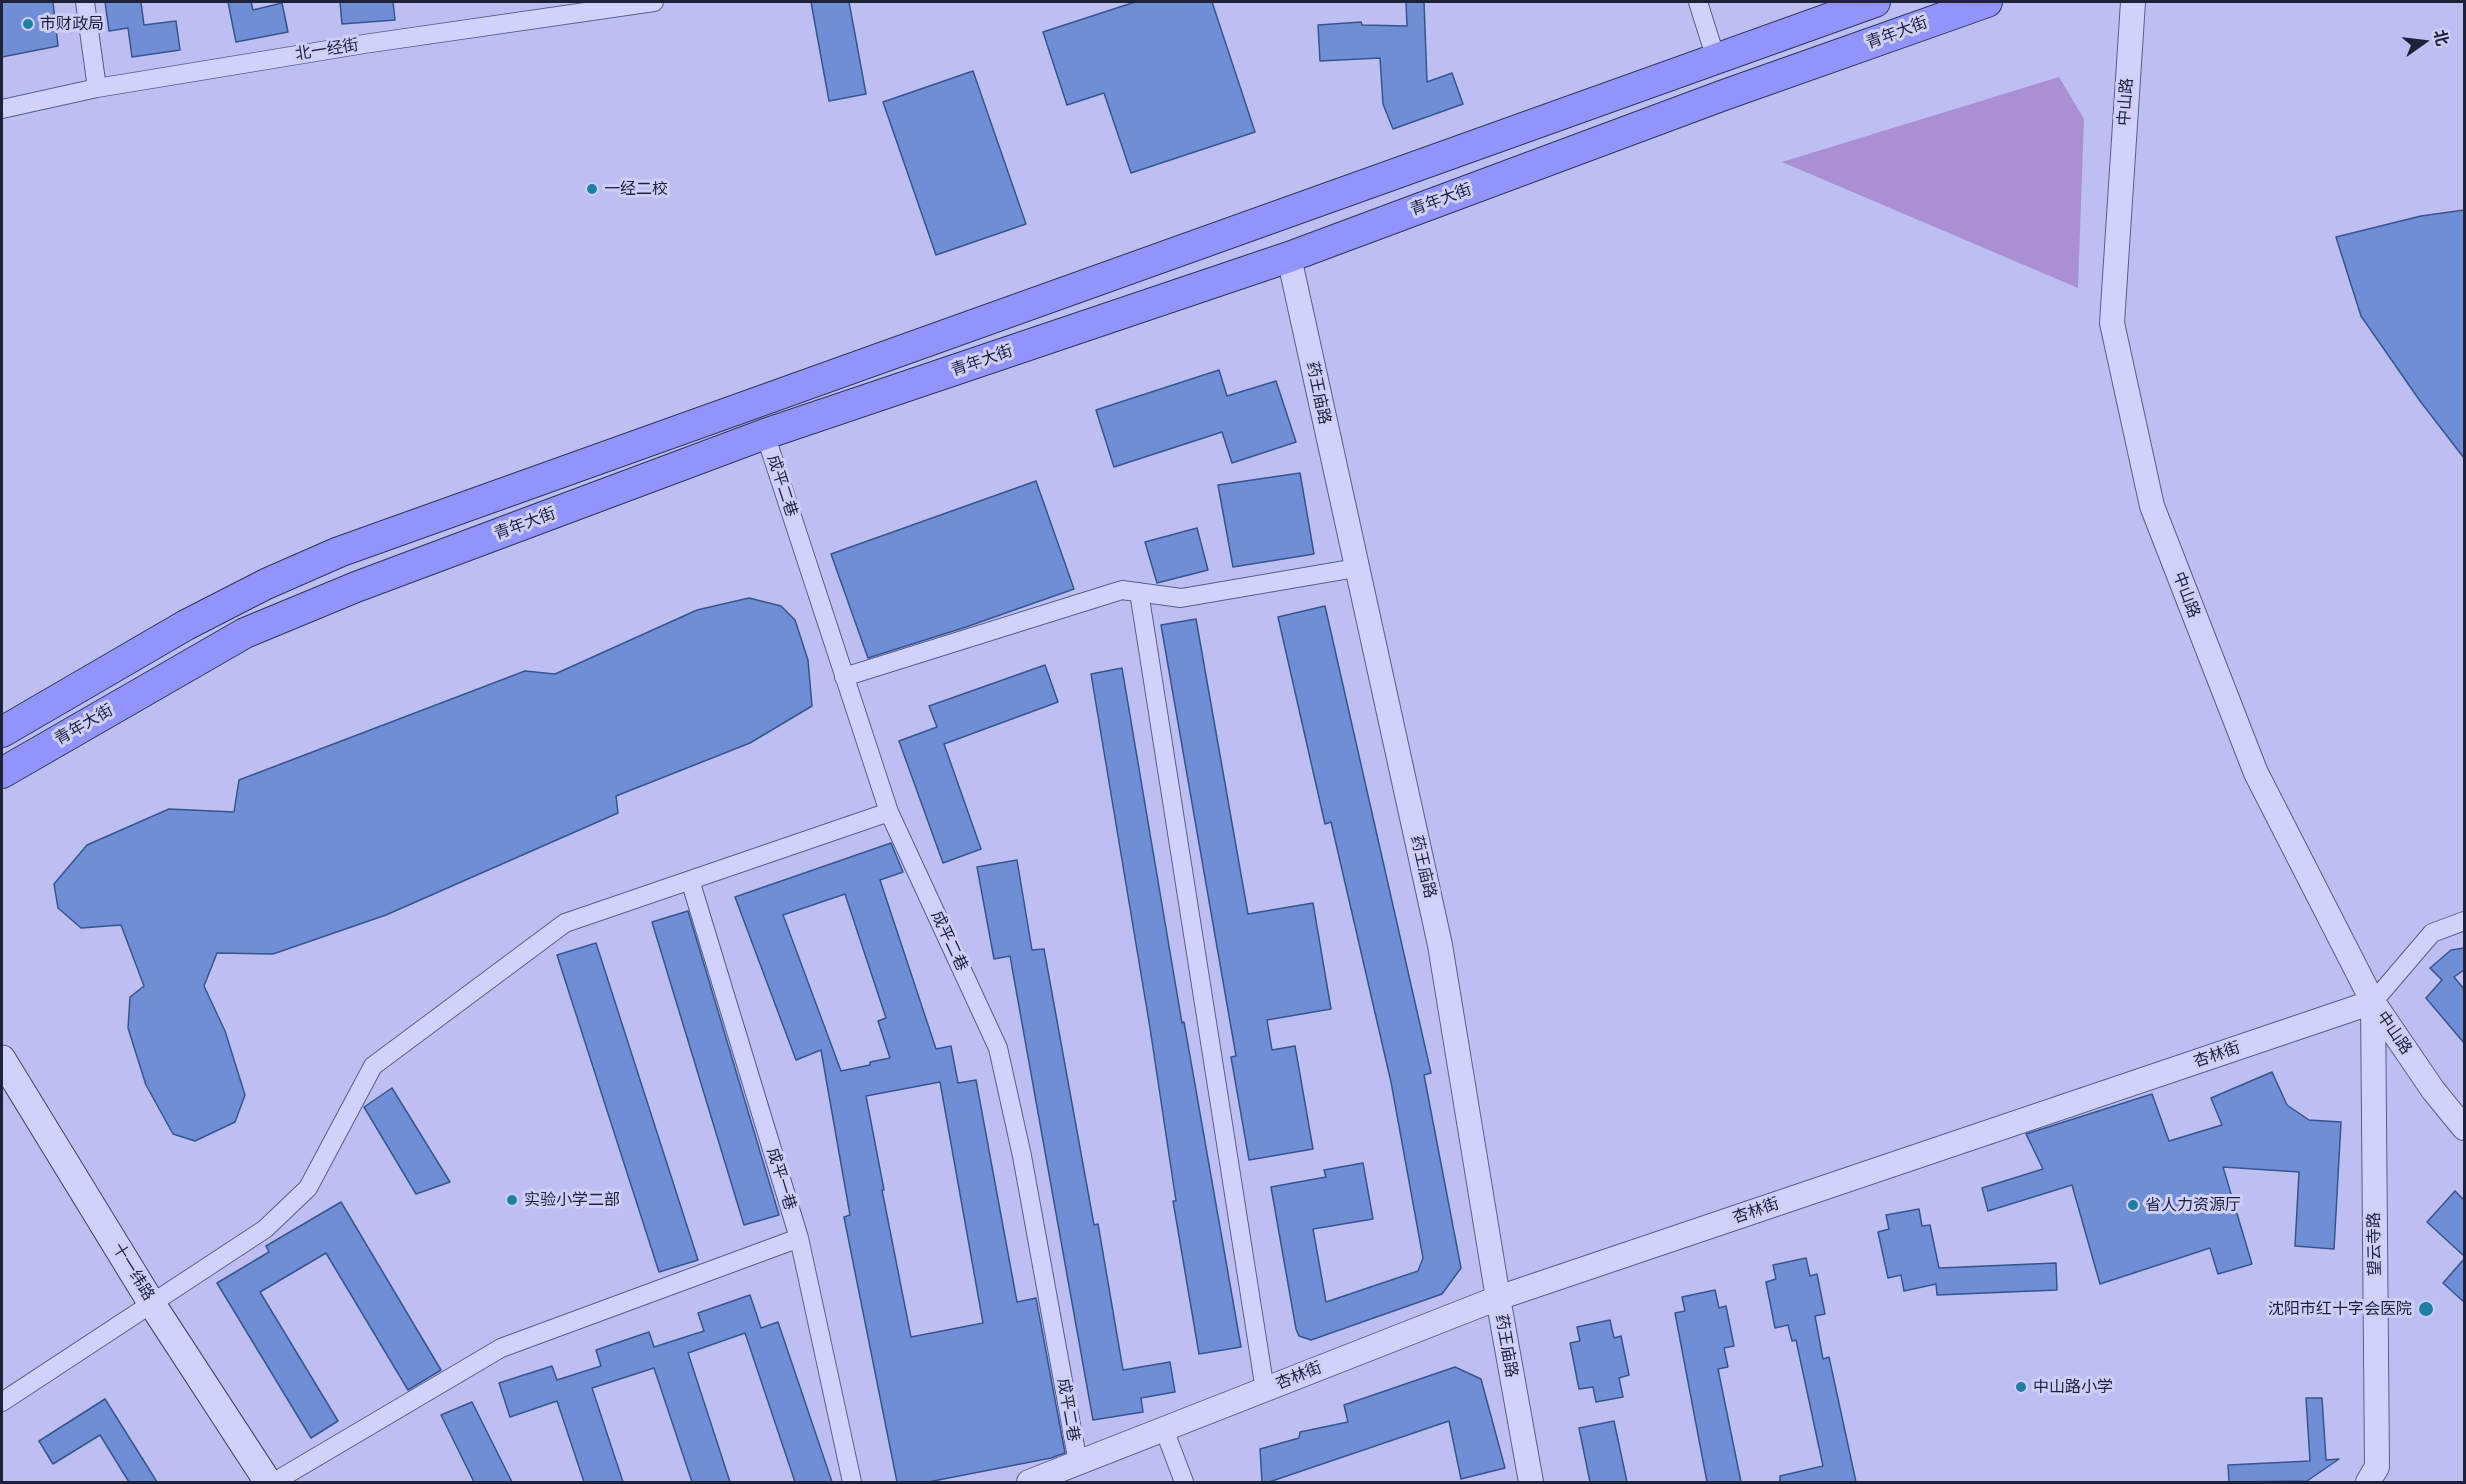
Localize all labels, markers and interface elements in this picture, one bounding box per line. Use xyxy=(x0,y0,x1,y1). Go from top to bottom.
north arrow xyxy=(2394,12,2454,72)
street label: 青年大街 xyxy=(1864,13,1930,53)
place label: 市财政局 xyxy=(40,14,104,34)
marker: 市财政局 xyxy=(21,17,35,31)
text: 北 xyxy=(2429,27,2454,48)
street label: 北一经街 xyxy=(294,36,360,64)
street label: 中山路 xyxy=(2115,77,2137,127)
place label: 一经二校 xyxy=(604,179,668,199)
street label: 青年大街 xyxy=(1408,180,1474,220)
marker: 一经二校 xyxy=(585,182,599,196)
street label: 青年大街 xyxy=(949,342,1015,380)
street label: 药王庙路 xyxy=(1302,360,1334,426)
street label: 成平二巷 xyxy=(763,453,801,519)
street label: 青年大街 xyxy=(492,504,558,544)
street label: 中山路 xyxy=(2168,569,2204,621)
street label: 青年大街 xyxy=(51,701,117,749)
street label: 药王庙路 xyxy=(1406,834,1440,900)
street label: 成平二巷 xyxy=(927,908,971,974)
street label: 中山路 xyxy=(2372,1008,2416,1058)
street label: 杏林街 xyxy=(2191,1038,2243,1072)
street label: 成平一巷 xyxy=(762,1146,800,1212)
place label: 实验小学二部 xyxy=(524,1190,620,1210)
marker: 实验小学二部 xyxy=(505,1193,519,1207)
street label: 杏林街 xyxy=(1730,1194,1782,1228)
place label: 省人力资源厅 xyxy=(2145,1195,2241,1215)
marker: 省人力资源厅 xyxy=(2126,1198,2140,1212)
street label: 望云寺路 xyxy=(2365,1212,2385,1276)
street label: 十一纬路 xyxy=(108,1240,158,1304)
place label: 沈阳市红十字会医院 xyxy=(2268,1299,2412,1319)
marker: 沈阳市红十字会医院 xyxy=(2417,1300,2435,1318)
street label: 药王庙路 xyxy=(1491,1313,1521,1379)
street label: 杏林街 xyxy=(1273,1358,1325,1394)
street label: 成平二巷 xyxy=(1053,1377,1083,1443)
place label: 中山路小学 xyxy=(2033,1377,2113,1397)
marker: 中山路小学 xyxy=(2014,1380,2028,1394)

